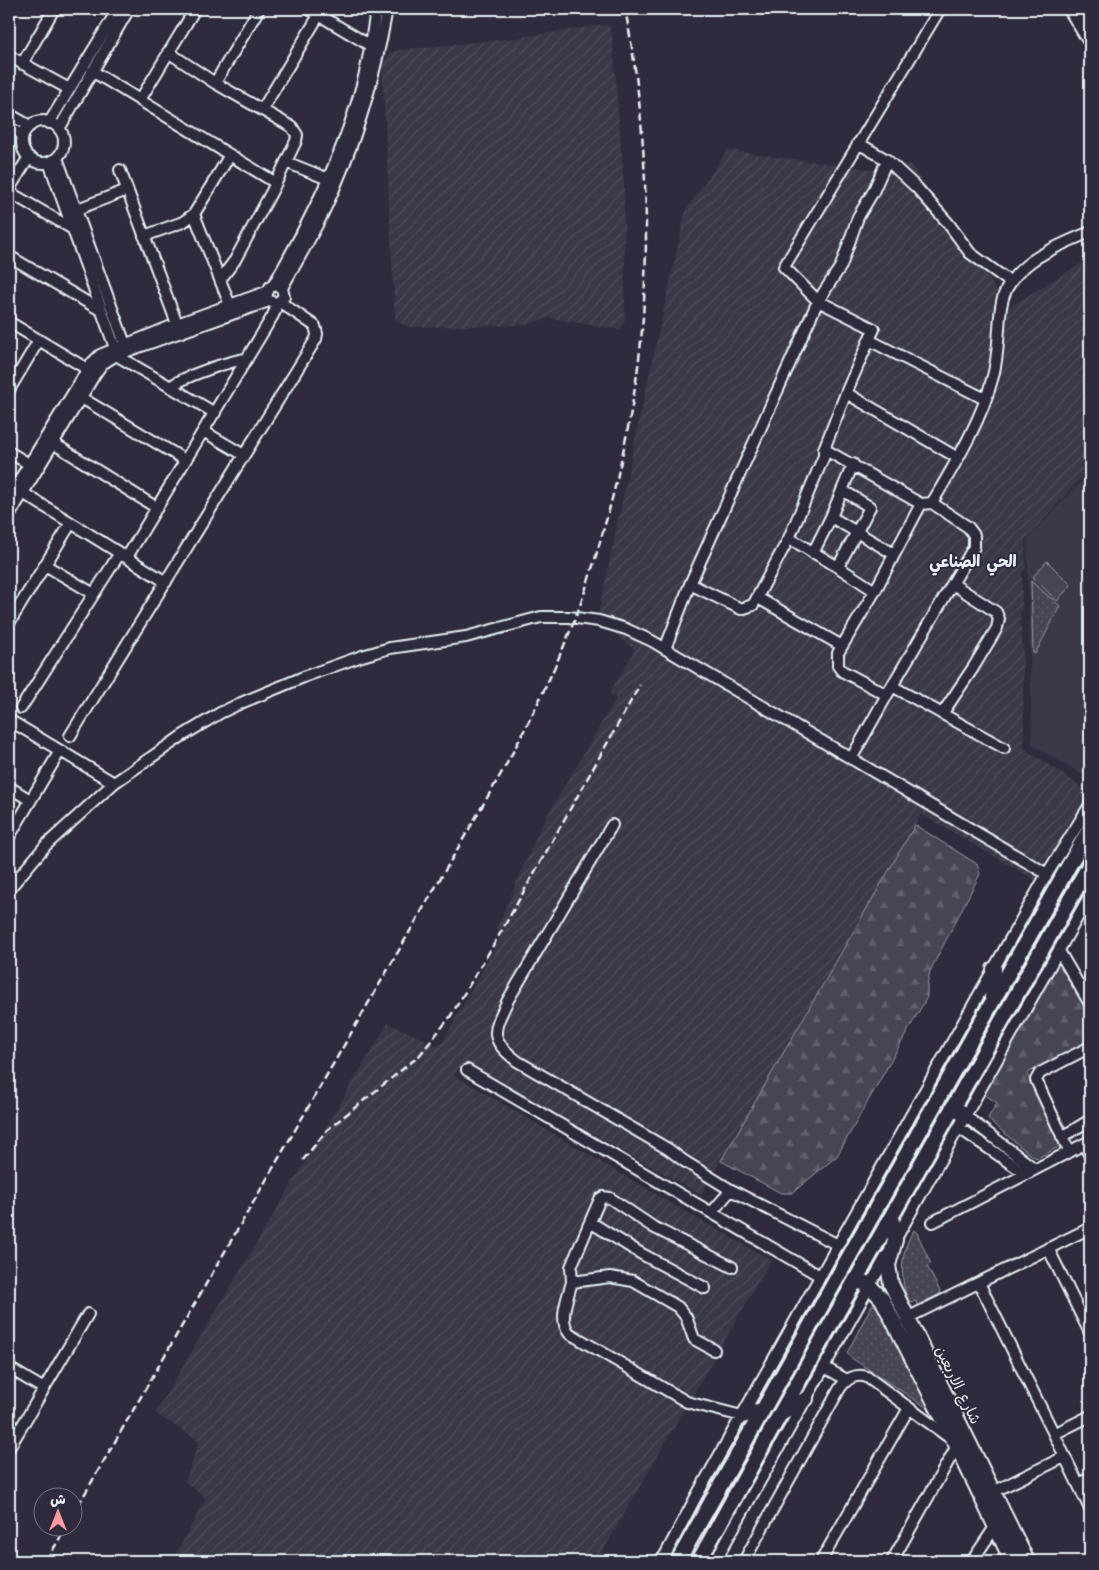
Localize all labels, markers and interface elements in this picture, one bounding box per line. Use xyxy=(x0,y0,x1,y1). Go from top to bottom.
district label: الحي الصناعي xyxy=(929,550,1017,576)
street label: شارع الاربعين xyxy=(928,1342,986,1429)
north arrow xyxy=(32,1488,82,1538)
text: ش xyxy=(50,1489,66,1511)

